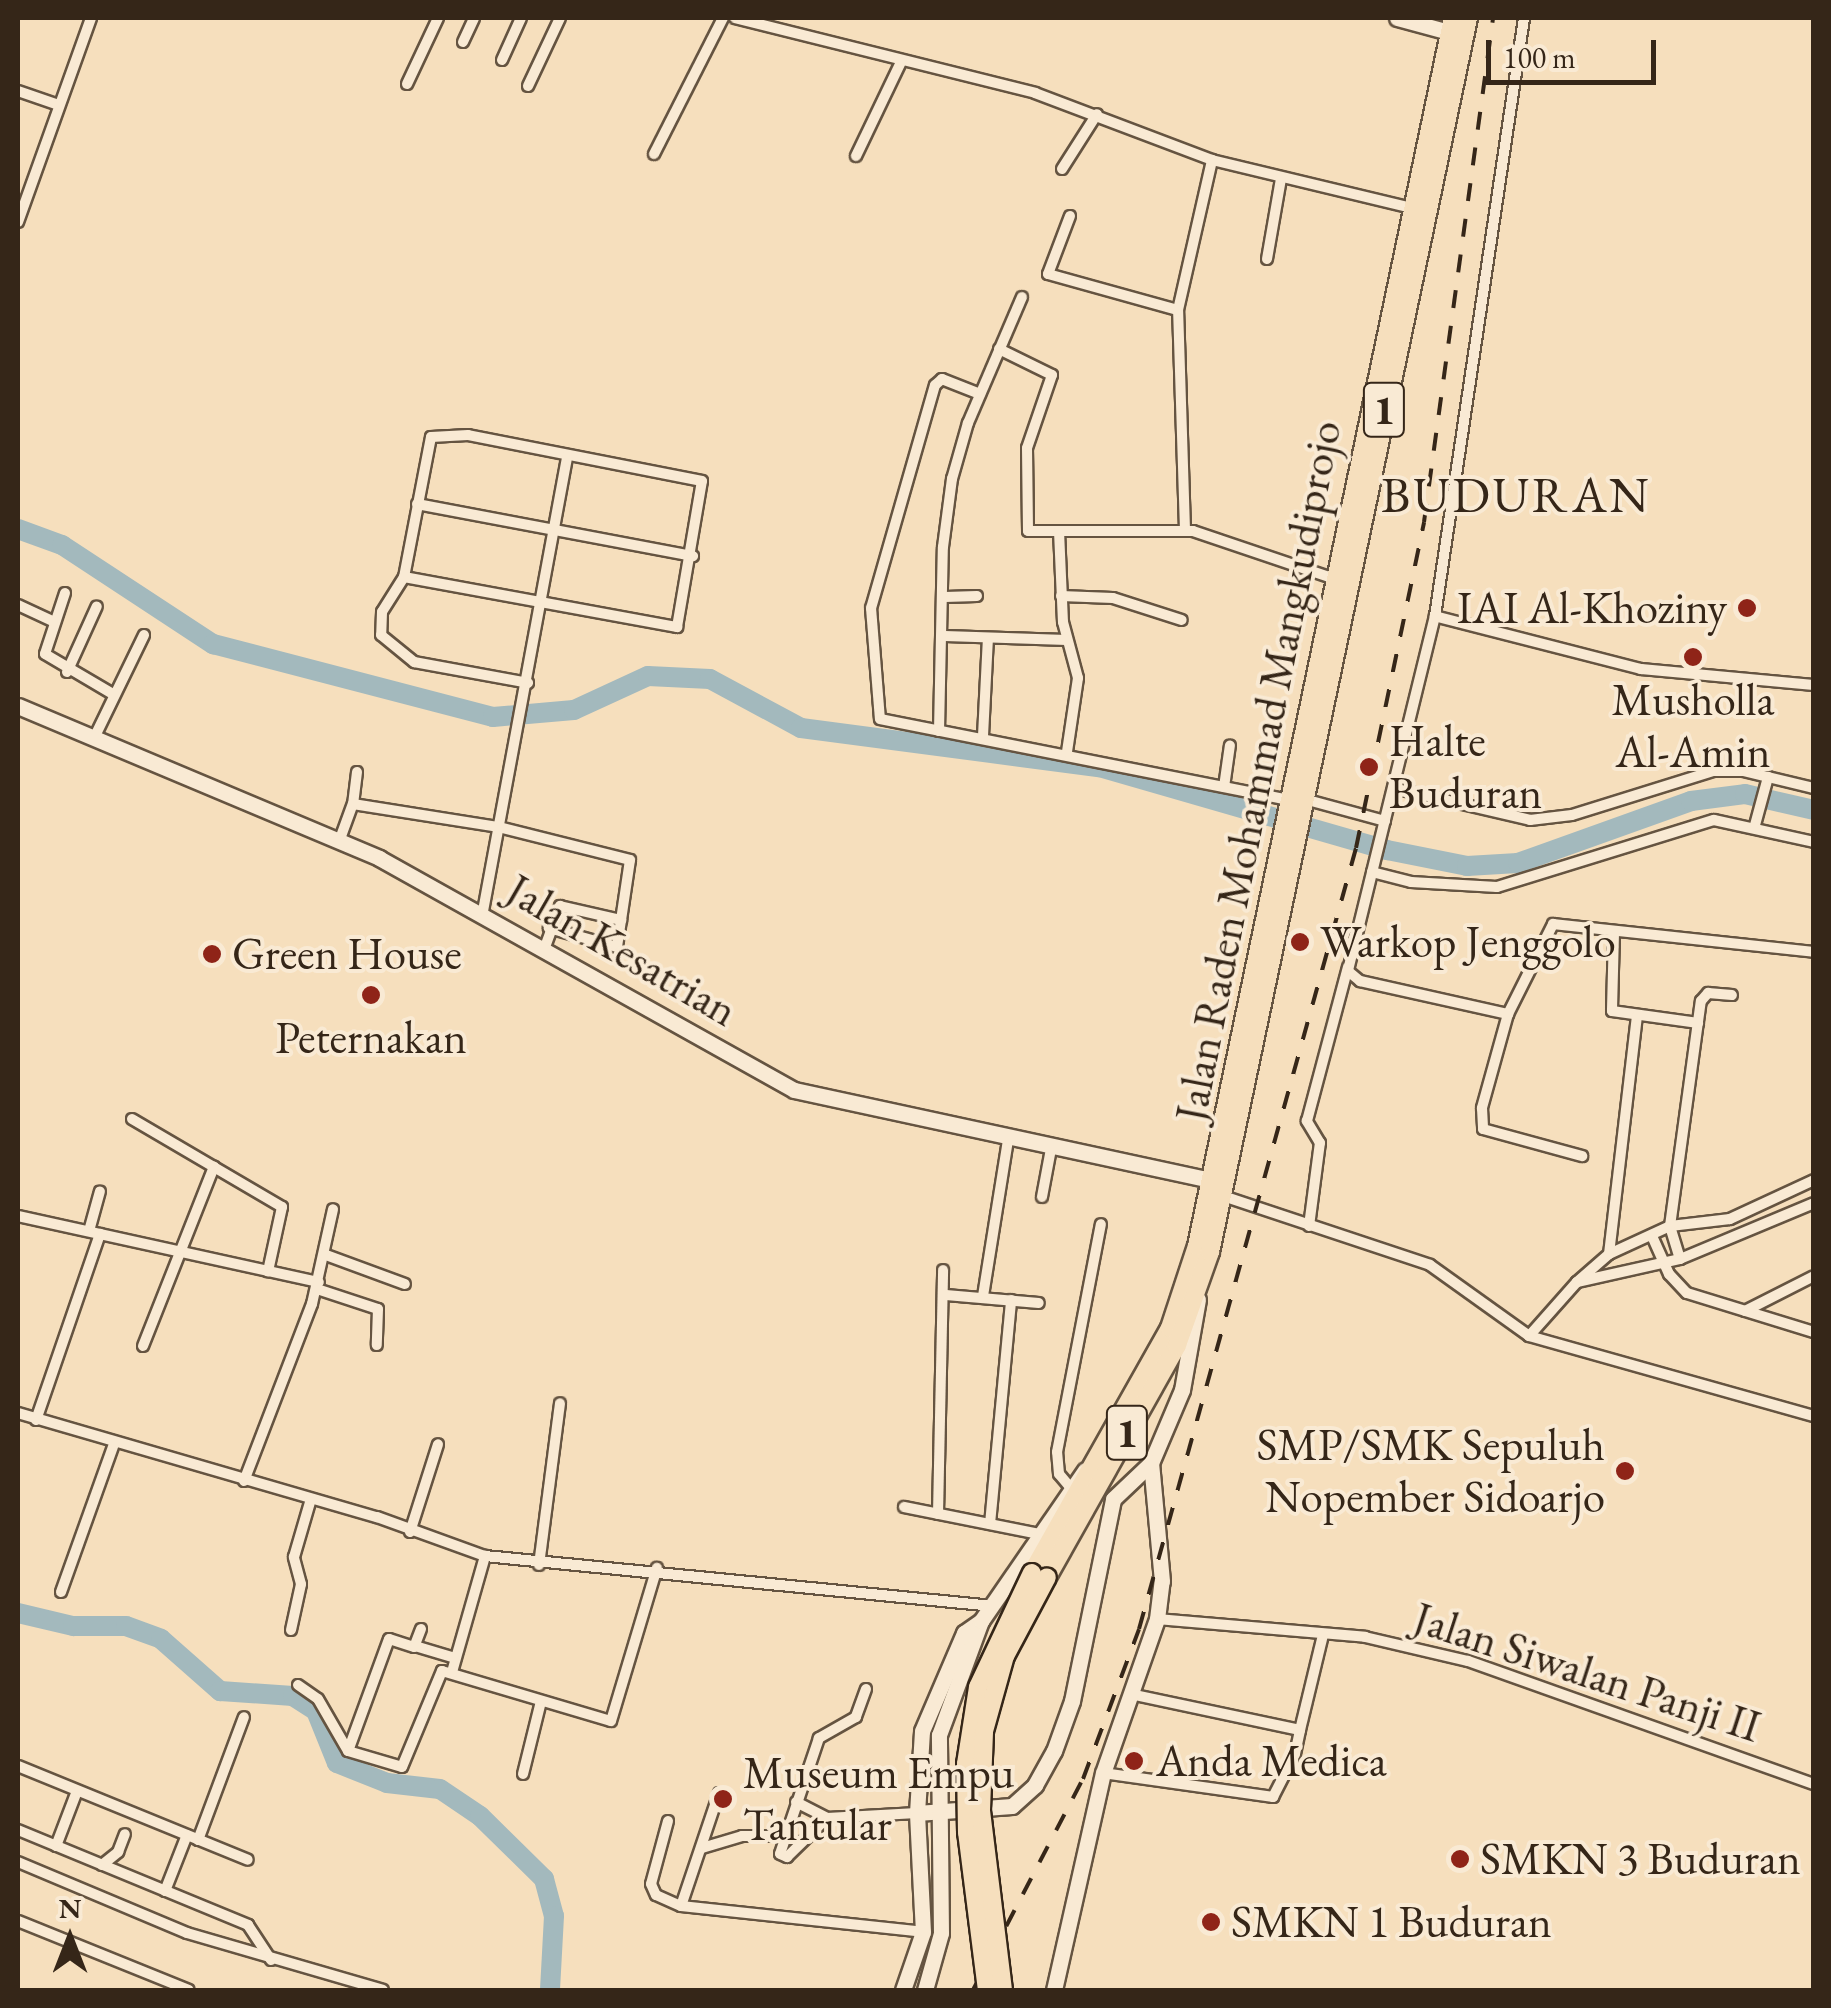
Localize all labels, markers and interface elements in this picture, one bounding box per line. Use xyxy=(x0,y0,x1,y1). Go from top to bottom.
scale bar xyxy=(1491,20,1661,82)
text: 100 m xyxy=(1503,38,1576,77)
road number: 1 xyxy=(1362,373,1406,447)
street label: Jalan Raden Mohammad Mangkudiprojo xyxy=(1164,416,1352,1126)
district label: BUDURAN xyxy=(1381,465,1651,525)
place label: IAI Al-Khoziny xyxy=(1457,581,1727,635)
marker: IAI Al-Khoziny xyxy=(1736,597,1758,619)
marker: Musholla Al-Amin xyxy=(1682,646,1704,668)
place label: Musholla Al-Amin xyxy=(1611,673,1775,779)
place label: Halte Buduran xyxy=(1389,714,1542,820)
marker: Halte Buduran xyxy=(1358,756,1380,778)
street label: Jalan Kesatrian xyxy=(497,862,747,1038)
place label: Warkop Jenggolo xyxy=(1320,915,1616,969)
place label: Green House xyxy=(232,927,462,981)
marker: Warkop Jenggolo xyxy=(1289,931,1311,953)
marker: Green House xyxy=(201,943,223,965)
marker: Peternakan xyxy=(360,984,382,1006)
place label: Peternakan xyxy=(275,1011,467,1065)
road number: 1 xyxy=(1104,1396,1150,1470)
place label: SMP/SMK Sepuluh Nopember Sidoarjo xyxy=(1256,1418,1605,1524)
marker: SMP/SMK Sepuluh Nopember Sidoarjo xyxy=(1614,1460,1636,1482)
street label: Jalan Siwalan Panji II xyxy=(1407,1590,1767,1754)
place label: Anda Medica xyxy=(1156,1734,1387,1788)
place label: Museum Empu Tantular xyxy=(743,1746,1015,1852)
marker: Anda Medica xyxy=(1121,1748,1147,1774)
marker: Museum Empu Tantular xyxy=(712,1788,734,1810)
place label: SMKN 3 Buduran xyxy=(1480,1832,1801,1886)
marker: SMKN 3 Buduran xyxy=(1449,1848,1471,1870)
north arrow xyxy=(20,1888,120,1988)
text: N xyxy=(59,1890,81,1926)
place label: SMKN 1 Buduran xyxy=(1231,1895,1552,1949)
marker: SMKN 1 Buduran xyxy=(1200,1911,1222,1933)

